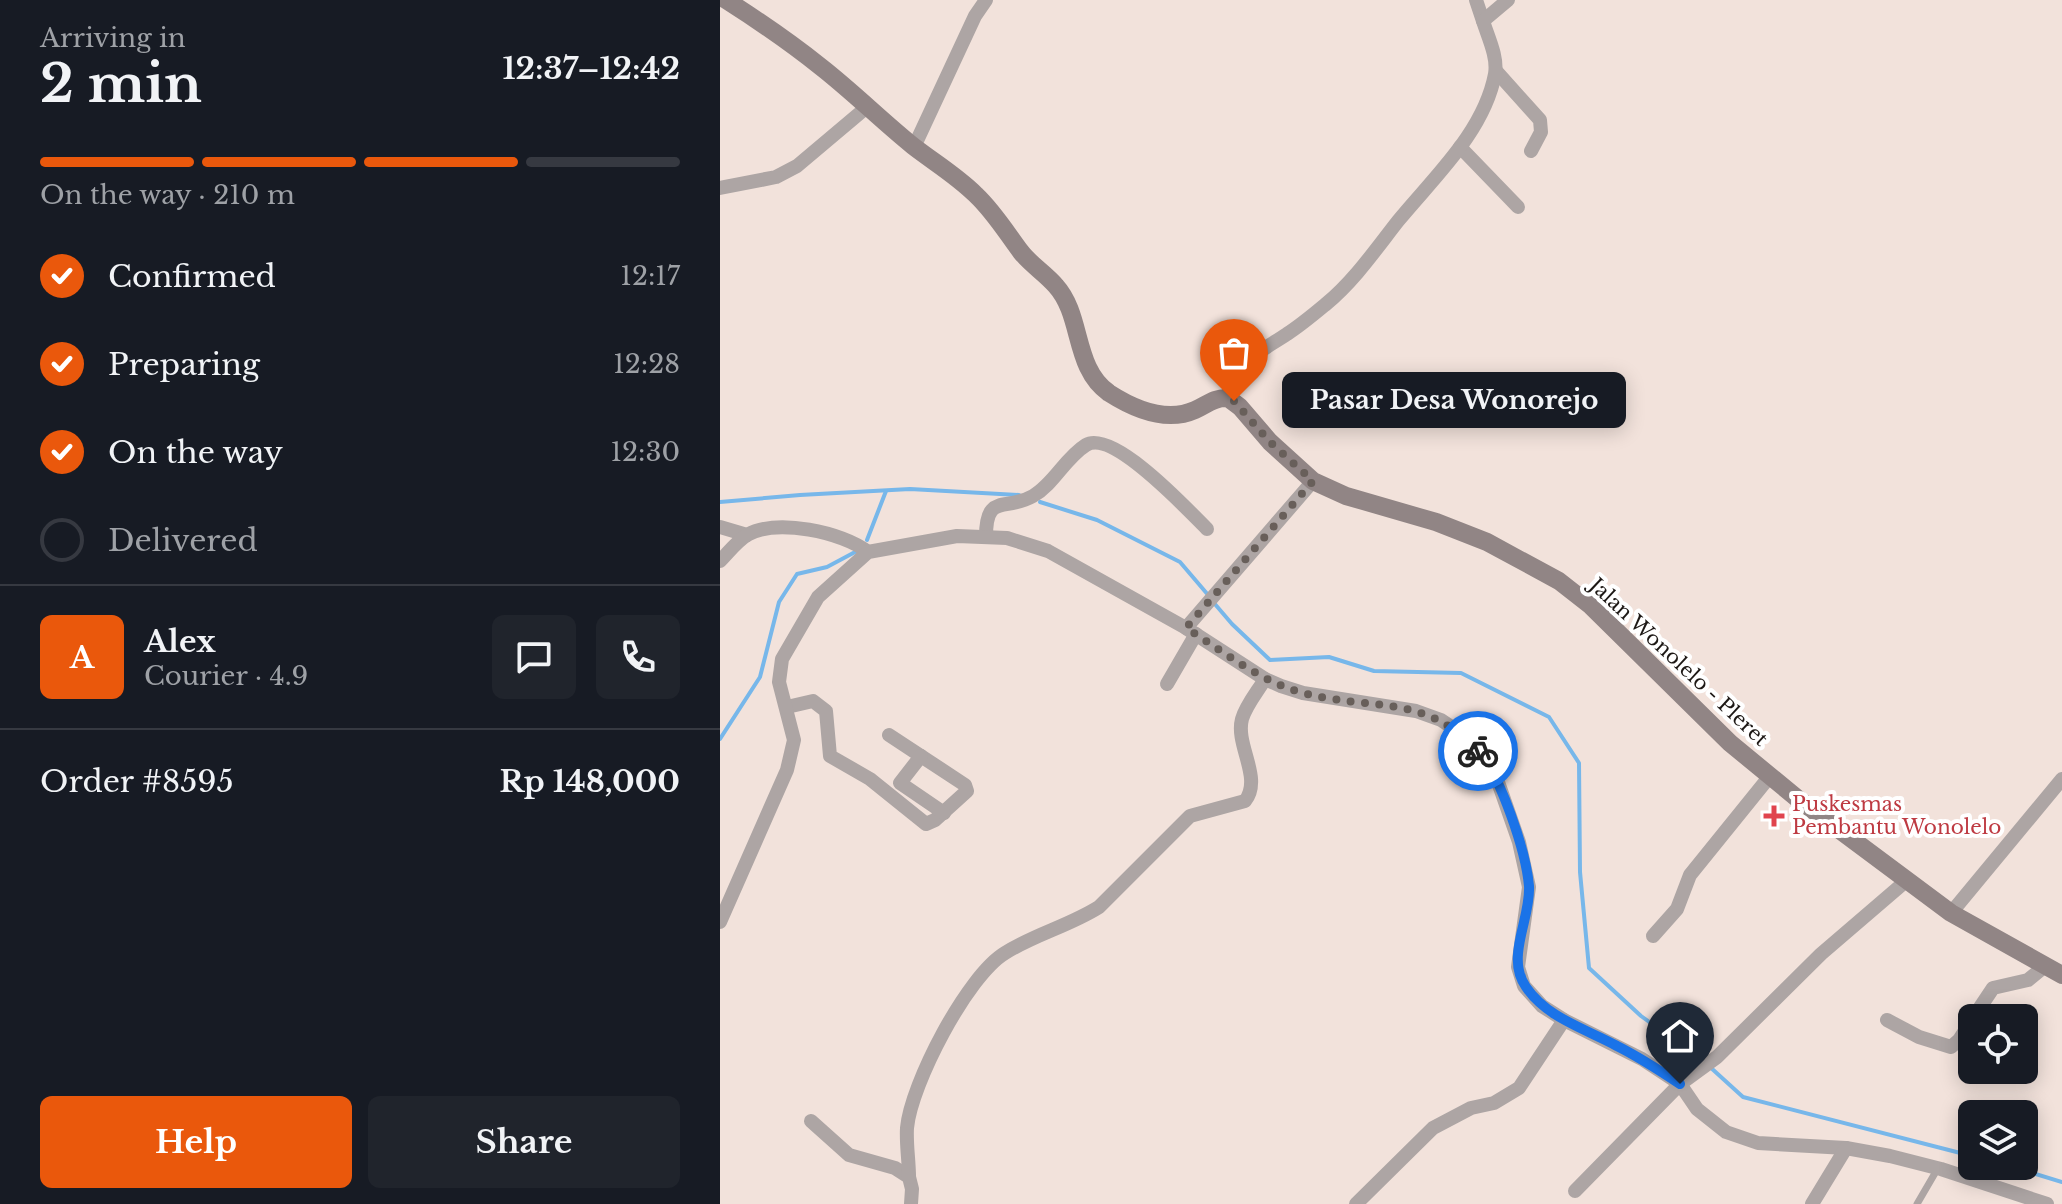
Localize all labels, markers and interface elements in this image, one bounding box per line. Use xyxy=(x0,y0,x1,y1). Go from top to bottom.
text: Arriving in xyxy=(40,22,186,54)
text: 12:37–12:42 xyxy=(502,50,680,87)
text: 2 min xyxy=(40,52,202,116)
text: On the way · 210 m xyxy=(40,179,295,211)
icon: check xyxy=(40,254,84,298)
text: Confirmed xyxy=(108,258,276,295)
text: 12:17 xyxy=(620,260,680,292)
pin xyxy=(1200,319,1268,401)
icon: bag xyxy=(1212,331,1256,375)
icon: check xyxy=(40,342,84,386)
text: Preparing xyxy=(108,346,260,383)
text: 12:28 xyxy=(613,348,680,380)
callout: Pasar Desa Wonorejo xyxy=(1282,373,1626,429)
text: Pasar Desa Wonorejo xyxy=(1310,384,1598,416)
icon: check xyxy=(40,430,84,474)
text: On the way xyxy=(108,434,283,471)
text: 12:30 xyxy=(610,436,680,468)
text: Delivered xyxy=(108,522,258,559)
street label: Jalan Wonolelo - Pleret xyxy=(1583,571,1773,751)
button: chat xyxy=(492,615,576,699)
button: phone xyxy=(596,615,680,699)
text: Alex xyxy=(144,623,216,660)
text: A xyxy=(70,639,94,676)
text: Courier · 4.9 xyxy=(144,660,308,692)
courier xyxy=(1438,711,1518,791)
icon: bike xyxy=(1456,729,1500,773)
text: Order #8595 xyxy=(40,763,234,800)
text: Rp 148,000 xyxy=(499,763,680,800)
place label: Puskesmas Pembantu Wonolelo xyxy=(1792,792,2001,839)
marker: Puskesmas Pembantu Wonolelo xyxy=(1763,805,1785,827)
pin xyxy=(1646,1002,1714,1084)
map controls xyxy=(1958,1004,2038,1180)
button: locate xyxy=(1958,1004,2038,1084)
icon: home xyxy=(1658,1014,1702,1058)
button: Help xyxy=(40,1096,352,1188)
button: Share xyxy=(368,1096,680,1188)
button: layers xyxy=(1958,1100,2038,1180)

